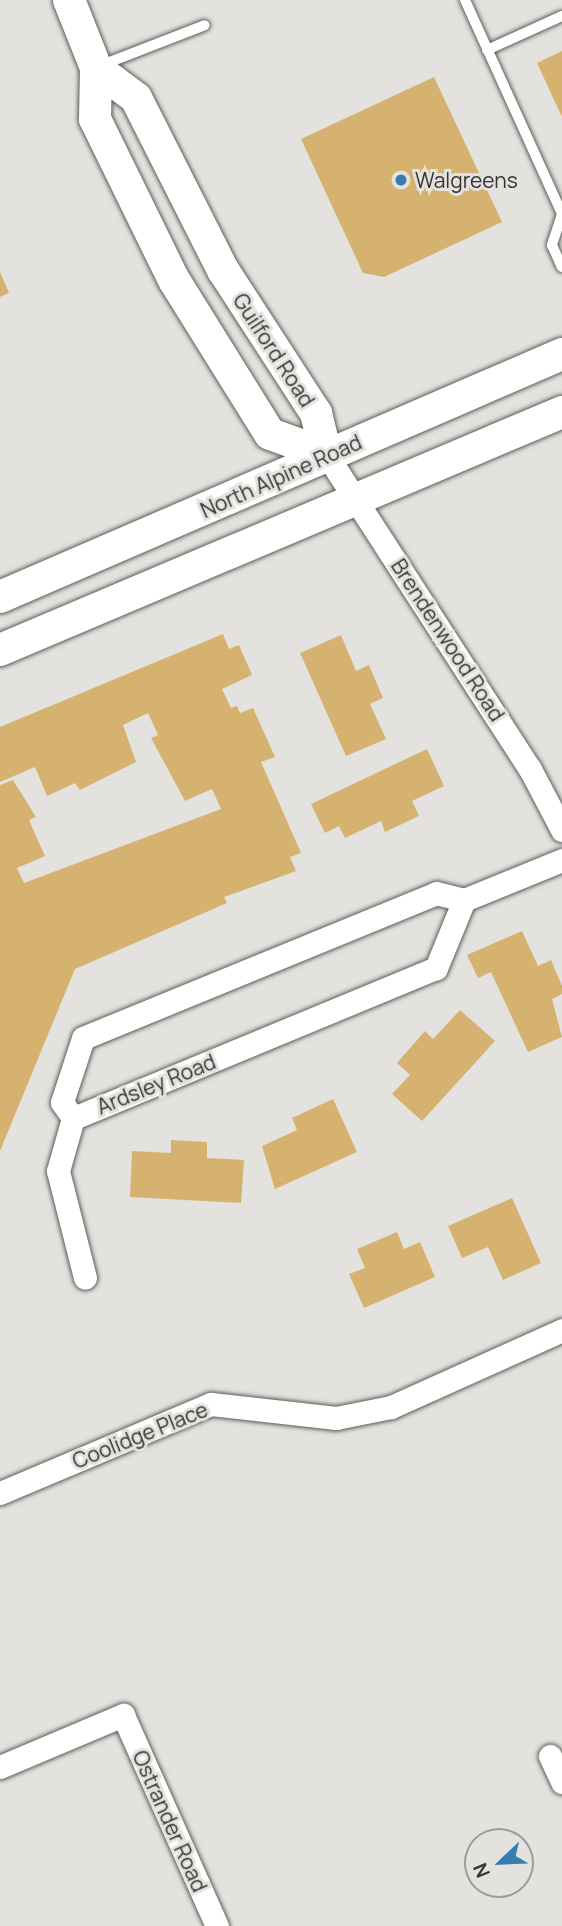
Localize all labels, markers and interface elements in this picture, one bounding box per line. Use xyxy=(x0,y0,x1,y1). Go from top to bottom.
place label: Walgreens xyxy=(415,167,518,193)
marker: Walgreens xyxy=(393,172,409,188)
street label: Guilford Road xyxy=(228,288,320,412)
street label: North Alpine Road xyxy=(197,429,365,523)
street label: Brendenwood Road xyxy=(386,554,510,726)
street label: Ardsley Road xyxy=(93,1049,219,1119)
street label: Coolidge Place xyxy=(69,1396,211,1474)
street label: Ostrander Road xyxy=(128,1746,212,1896)
north arrow xyxy=(464,1828,534,1898)
text: N xyxy=(467,1859,496,1882)

